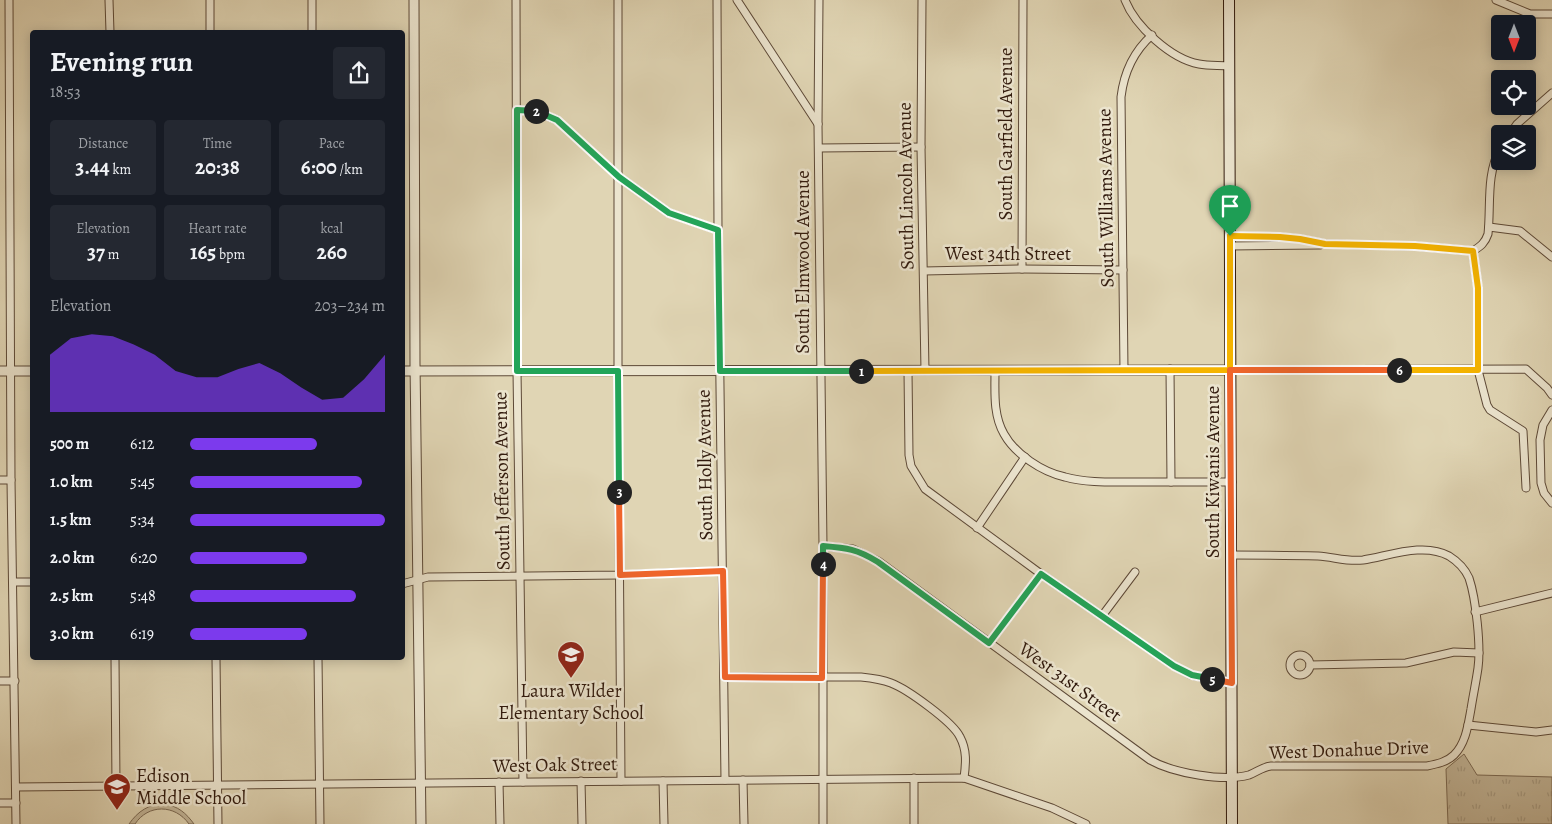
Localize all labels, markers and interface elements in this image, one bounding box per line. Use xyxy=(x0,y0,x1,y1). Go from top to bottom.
north arrow xyxy=(1491,15,1536,60)
map controls xyxy=(1491,15,1536,170)
text: Evening run xyxy=(50,43,193,81)
button: share xyxy=(333,47,385,99)
street label: South Garfield Avenue xyxy=(993,47,1019,221)
button: locate xyxy=(1491,70,1536,115)
text: 18:53 xyxy=(50,81,81,103)
pin: 2 xyxy=(524,98,548,124)
text: 2 xyxy=(533,102,540,121)
street label: South Lincoln Avenue xyxy=(892,102,920,270)
street label: South Williams Avenue xyxy=(1091,108,1121,288)
button: layers xyxy=(1491,125,1536,170)
text: Distance xyxy=(78,134,128,153)
text: Time xyxy=(203,134,232,153)
text: Pace xyxy=(319,134,345,153)
text: 3.44 xyxy=(75,153,110,181)
text: 20:38 xyxy=(195,153,240,181)
text: 6:00 xyxy=(301,153,337,181)
text: km xyxy=(110,160,131,179)
text: /km xyxy=(337,160,363,179)
street label: South Elmwood Avenue xyxy=(790,170,816,354)
pin xyxy=(1209,185,1251,236)
icon: arrive xyxy=(1216,192,1244,220)
text: Elevation xyxy=(76,219,130,238)
text: Heart rate xyxy=(188,219,247,238)
text: kcal xyxy=(321,219,343,238)
text: 37 xyxy=(87,238,105,266)
text: 165 xyxy=(190,238,216,266)
text: 260 xyxy=(317,238,347,266)
street label: West 34th Street xyxy=(944,241,1071,267)
text: m xyxy=(105,245,119,264)
text: bpm xyxy=(216,245,245,264)
text: Elevation xyxy=(50,295,111,317)
text: 203–234 m xyxy=(315,295,385,317)
pin: 1 xyxy=(848,358,874,384)
pin: 6 xyxy=(1386,358,1412,382)
text: 6 xyxy=(1396,361,1403,380)
text: 1 xyxy=(859,362,864,381)
street label: South Kiwanis Avenue xyxy=(1200,386,1226,558)
street label: South Holly Avenue xyxy=(691,389,719,541)
street label: South Jefferson Avenue xyxy=(487,391,517,571)
text: 500 m xyxy=(50,433,89,455)
text: 6:12 xyxy=(130,433,154,455)
text: 1.0 km xyxy=(50,471,93,493)
text: 5:45 xyxy=(130,471,155,493)
pin: 3 xyxy=(606,480,632,504)
text: 3 xyxy=(616,483,623,502)
text: 1.5 km xyxy=(50,509,91,531)
text: 5:34 xyxy=(130,509,155,531)
text: 2.0 km xyxy=(50,547,95,569)
text: 6:20 xyxy=(130,547,157,569)
pin: 4 xyxy=(810,552,836,576)
text: 4 xyxy=(820,555,827,574)
text: 2.5 km xyxy=(50,585,93,607)
text: 5:48 xyxy=(130,585,156,607)
text: 3.0 km xyxy=(50,623,94,645)
text: 6:19 xyxy=(130,623,154,645)
street label: West 31st Street xyxy=(1012,635,1127,728)
school or university icon: Laura Wilder Elementary School xyxy=(556,640,586,679)
pin: 5 xyxy=(1200,666,1224,692)
text: 5 xyxy=(1210,670,1215,689)
place label: Laura Wilder Elementary School xyxy=(498,678,644,726)
street label: West Donahue Drive xyxy=(1268,734,1429,766)
street label: West Oak Street xyxy=(492,751,617,779)
place label: Edison Middle School xyxy=(136,763,246,811)
school or university icon: Edison Middle School xyxy=(102,772,132,811)

